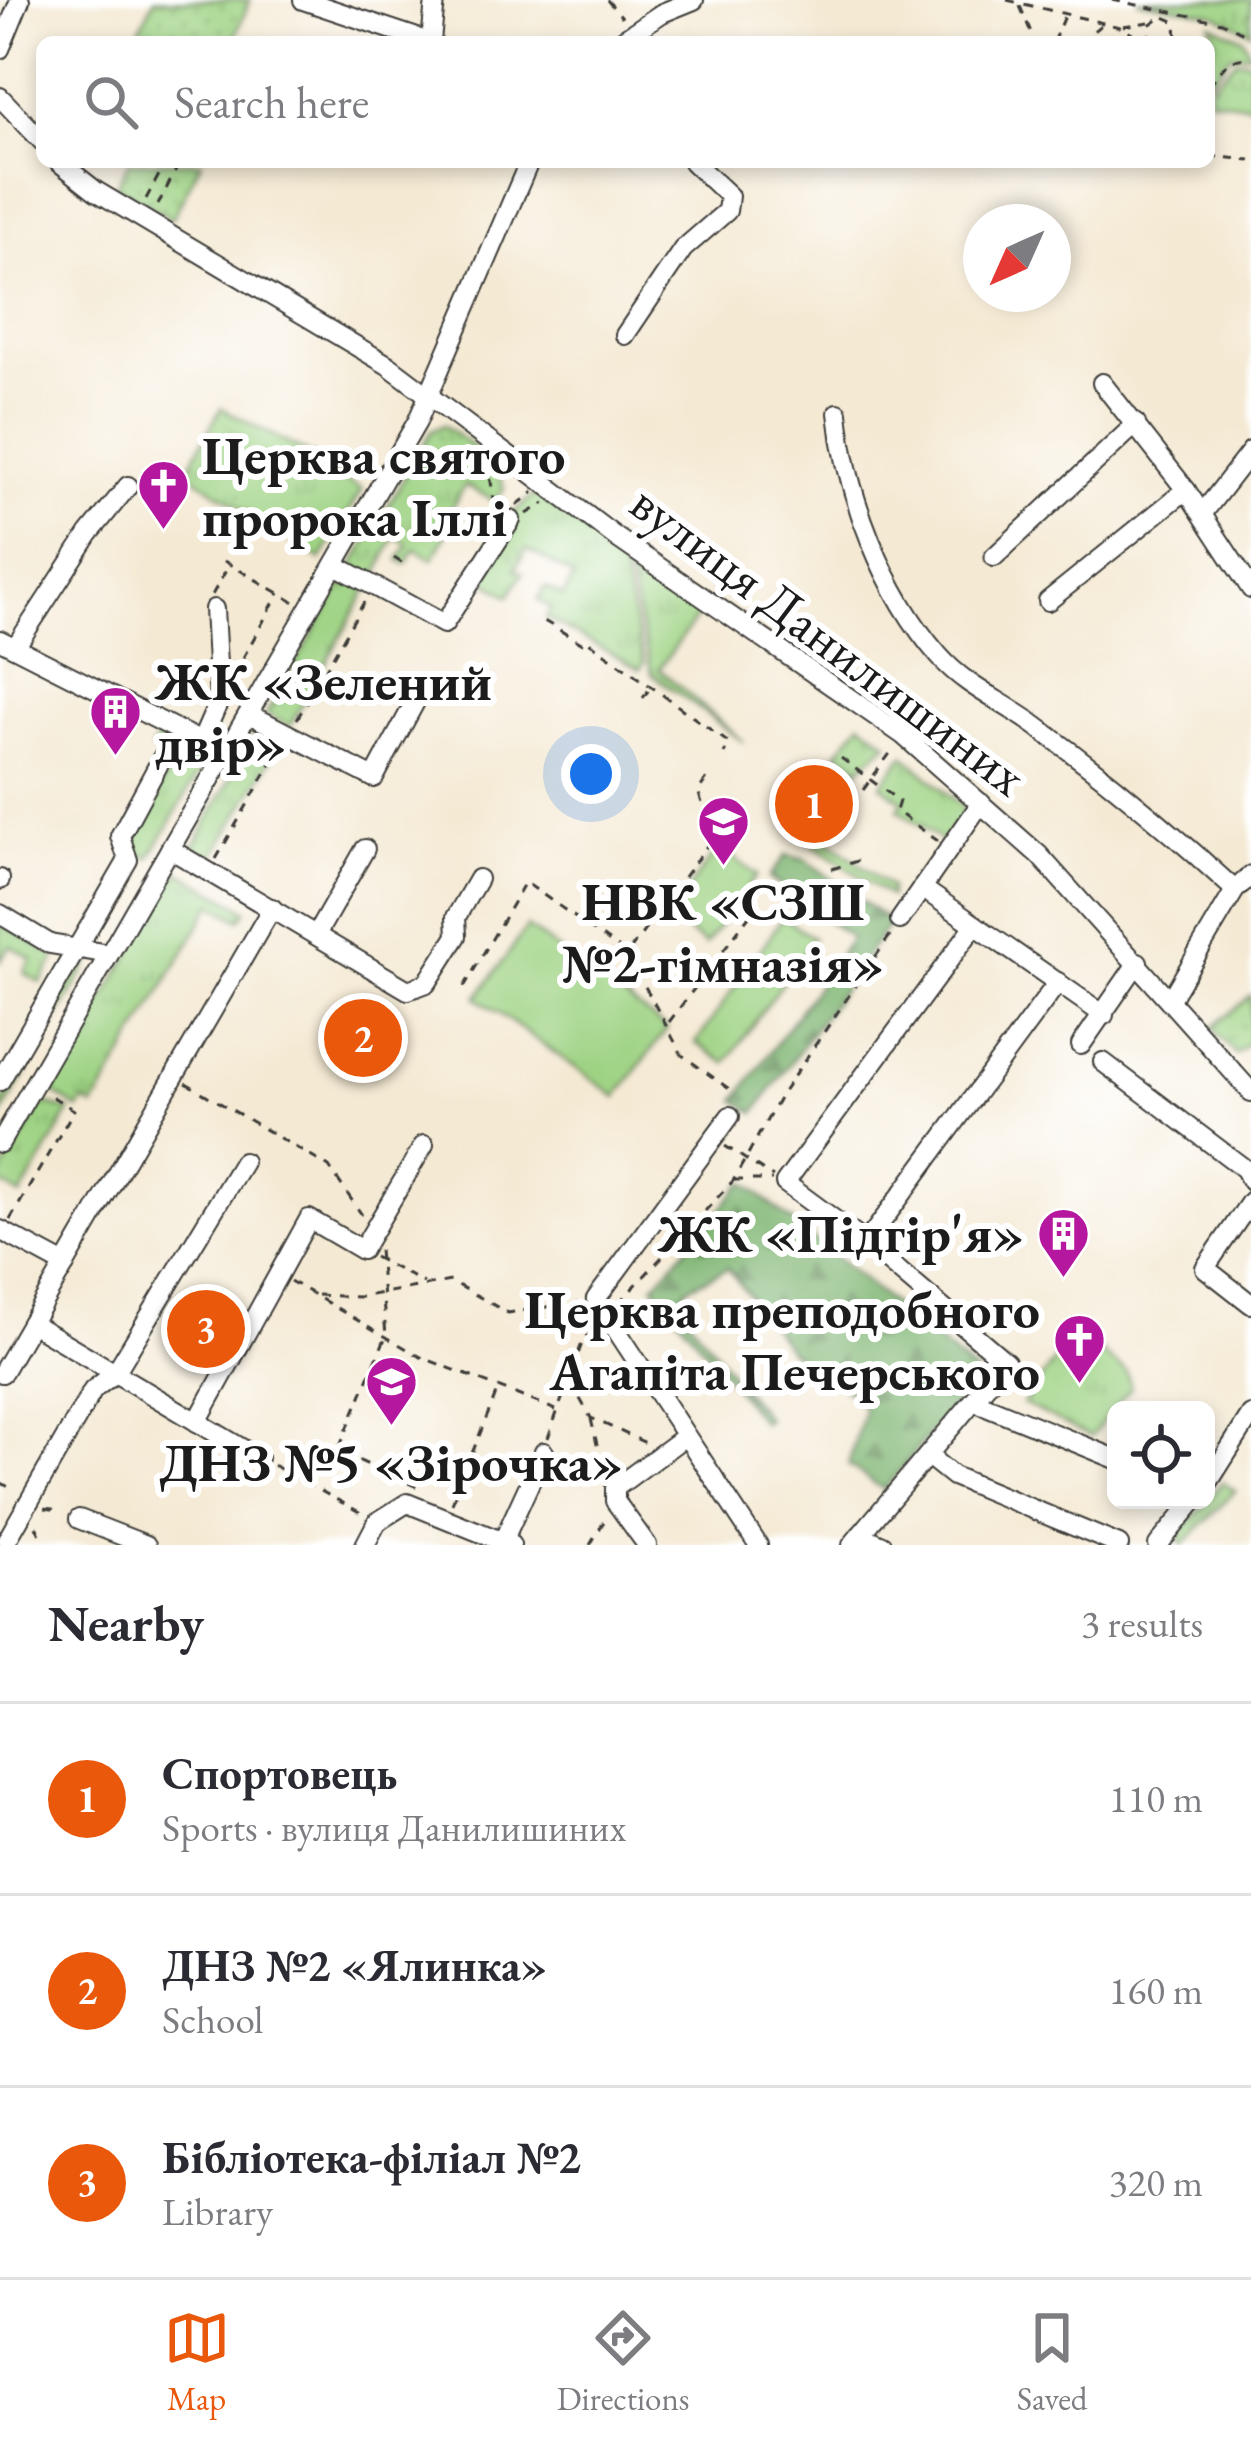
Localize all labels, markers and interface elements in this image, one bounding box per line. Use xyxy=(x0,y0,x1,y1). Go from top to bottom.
search box xyxy=(36,36,1215,168)
icon: search xyxy=(78,69,144,135)
text: Search here xyxy=(174,73,369,131)
north arrow xyxy=(963,204,1071,312)
place label: Церква святого пророка Іллі xyxy=(202,420,565,552)
church icon: Церква святого пророка Іллі xyxy=(135,458,191,532)
street label: вулиця Данилишиних xyxy=(617,467,1041,811)
place label: ЖК «Зелений двір» xyxy=(154,646,492,778)
building icon: ЖК «Зелений двір» xyxy=(88,684,144,758)
your location xyxy=(561,744,621,804)
pin: 1 xyxy=(775,759,853,849)
school or university icon: НВК «СЗШ №2-гімназія» xyxy=(695,793,751,867)
place label: НВК «СЗШ №2-гімназія» xyxy=(562,866,884,998)
pin: 2 xyxy=(324,993,402,1083)
place label: ЖК «Підгір'я» xyxy=(657,1198,1024,1268)
building icon: ЖК «Підгір'я» xyxy=(1035,1205,1091,1279)
place label: Церква преподобного Агапіта Печерського xyxy=(525,1274,1040,1406)
pin: 3 xyxy=(167,1284,245,1374)
church icon: Церква преподобного Агапіта Печерського xyxy=(1051,1312,1107,1386)
school or university icon: ДНЗ №5 «Зірочка» xyxy=(363,1354,419,1428)
map controls xyxy=(1107,1401,1215,1509)
button: locate xyxy=(1107,1401,1215,1509)
place label: ДНЗ №5 «Зірочка» xyxy=(159,1427,623,1497)
text: Nearby xyxy=(48,1590,204,1656)
text: 3 results xyxy=(1081,1598,1203,1649)
text: Спортовець xyxy=(162,1744,398,1802)
text: 1 xyxy=(77,1773,97,1824)
text: 110 m xyxy=(1109,1773,1203,1824)
text: Sports · вулиця Данилишиних xyxy=(162,1802,626,1853)
text: ДНЗ №2 «Ялинка» xyxy=(162,1936,547,1994)
text: 2 xyxy=(77,1965,97,2016)
text: 160 m xyxy=(1109,1965,1203,2016)
text: School xyxy=(162,1994,263,2045)
text: Бібліотека-філіал №2 xyxy=(162,2128,581,2186)
text: 3 xyxy=(77,2157,97,2208)
text: 320 m xyxy=(1109,2157,1203,2208)
text: Library xyxy=(162,2186,273,2237)
tab: Map xyxy=(164,2305,230,2420)
tab: Directions xyxy=(557,2305,690,2420)
tab: Saved xyxy=(1017,2305,1087,2420)

